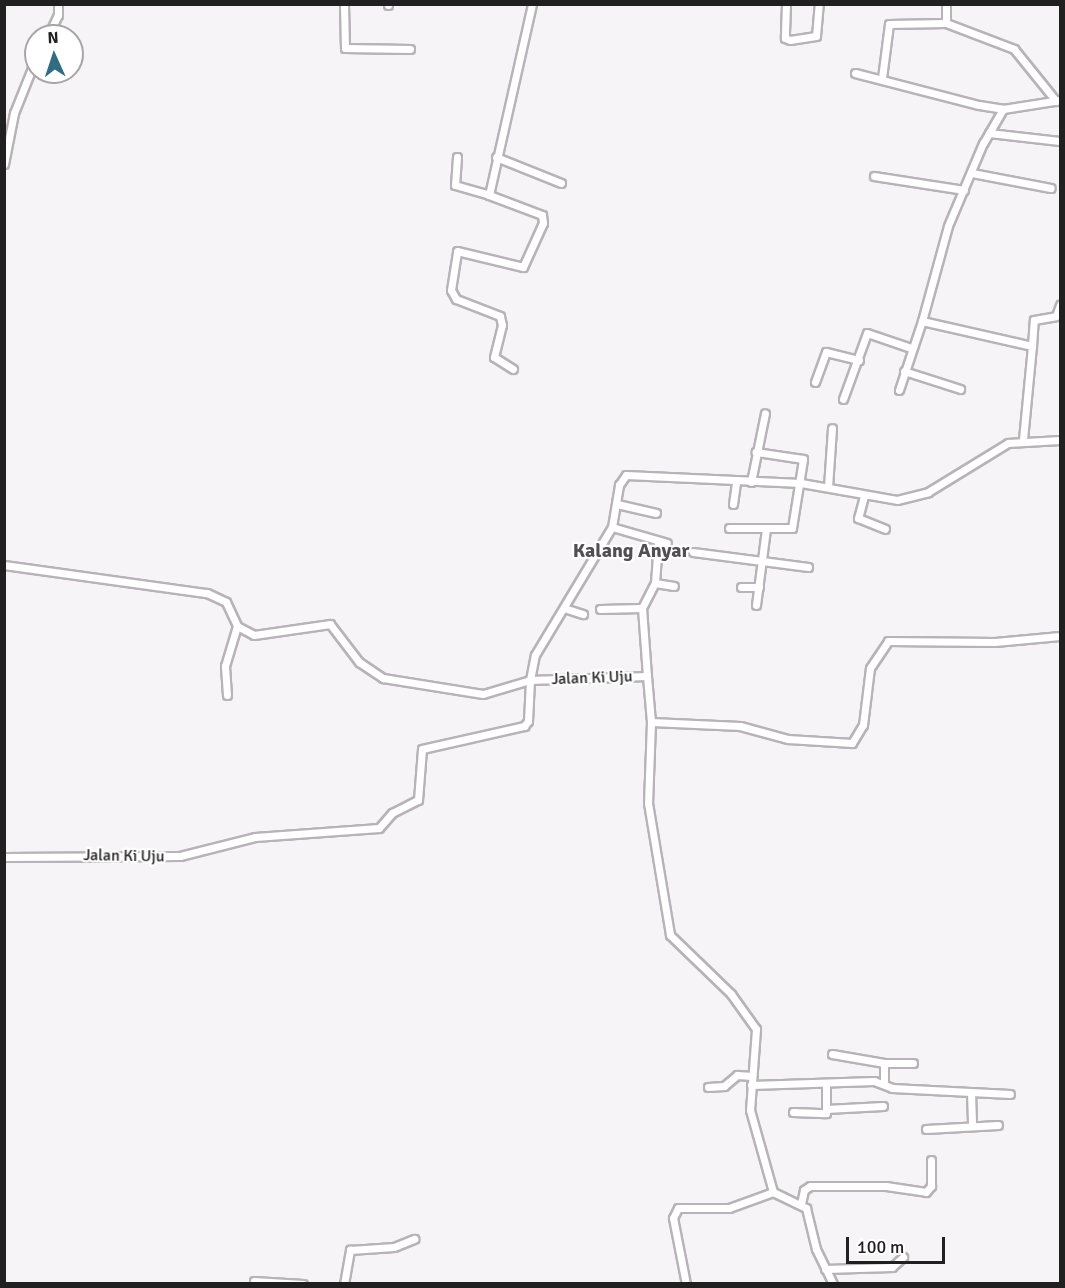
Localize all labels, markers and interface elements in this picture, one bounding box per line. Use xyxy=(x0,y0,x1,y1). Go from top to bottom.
north arrow xyxy=(24,24,84,84)
text: N xyxy=(47,28,59,48)
district label: Kalang Anyar xyxy=(573,538,689,562)
street label: Jalan Ki Uju xyxy=(551,667,633,689)
street label: Jalan Ki Uju xyxy=(83,846,165,866)
scale bar xyxy=(849,1225,948,1263)
text: 100 m xyxy=(857,1236,904,1258)

